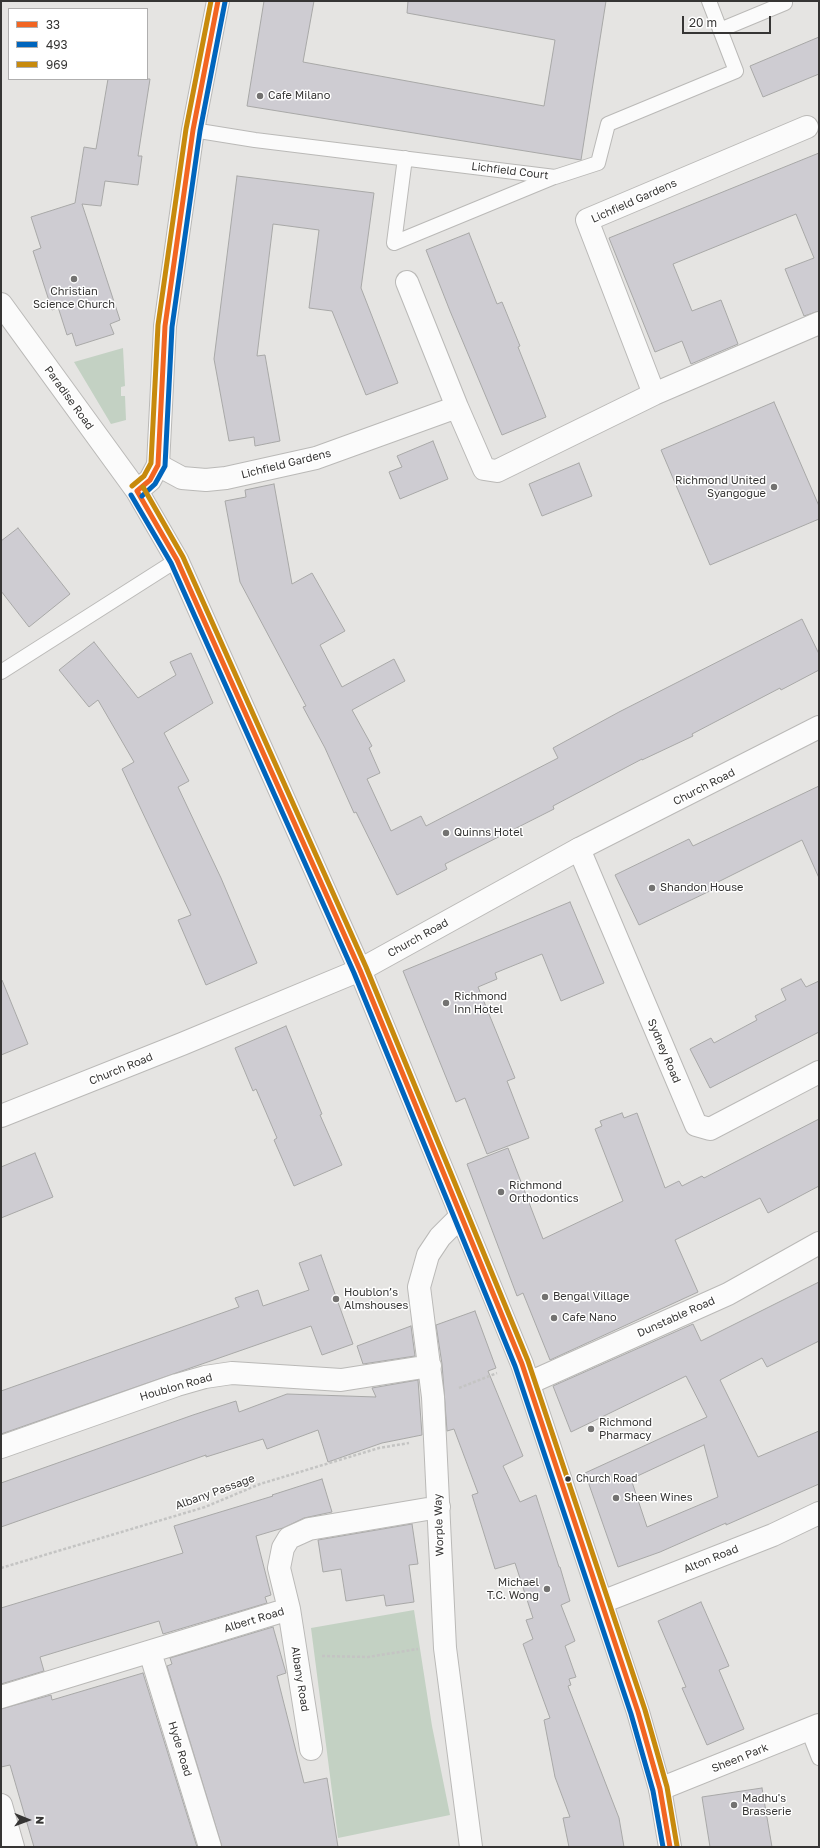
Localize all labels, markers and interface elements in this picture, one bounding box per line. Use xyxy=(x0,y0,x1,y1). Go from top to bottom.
legend xyxy=(8,8,148,80)
scale bar xyxy=(684,8,773,34)
text: 20 m xyxy=(689,15,717,30)
text: 33 xyxy=(46,17,60,32)
text: 493 xyxy=(46,37,68,52)
text: 969 xyxy=(46,57,68,72)
place label: Cafe Milano xyxy=(268,89,330,103)
marker: Cafe Milano xyxy=(255,91,265,101)
street label: Lichfield Court xyxy=(471,160,549,182)
street label: Lichfield Gardens xyxy=(589,176,679,226)
marker: Christian Science Church xyxy=(69,274,79,284)
place label: Christian Science Church xyxy=(33,285,115,311)
street label: Paradise Road xyxy=(42,364,96,432)
street label: Lichfield Gardens xyxy=(240,446,332,482)
place label: Richmond United Syangogue xyxy=(675,474,766,500)
marker: Richmond United Syangogue xyxy=(769,482,779,492)
street label: Church Road xyxy=(671,766,737,808)
place label: Quinns Hotel xyxy=(454,826,523,840)
marker: Quinns Hotel xyxy=(441,828,451,838)
place label: Shandon House xyxy=(660,881,743,895)
marker: Shandon House xyxy=(647,883,657,893)
street label: Church Road xyxy=(385,916,451,960)
place label: Richmond Inn Hotel xyxy=(454,990,507,1016)
marker: Richmond Inn Hotel xyxy=(441,998,451,1008)
street label: Sydney Road xyxy=(645,1017,683,1085)
street label: Church Road xyxy=(87,1050,155,1088)
place label: Richmond Orthodontics xyxy=(509,1179,579,1205)
marker: Richmond Orthodontics xyxy=(496,1187,506,1197)
place label: Houblon’s Almshouses xyxy=(344,1286,408,1312)
place label: Bengal Village xyxy=(553,1290,629,1304)
marker: Bengal Village xyxy=(540,1292,550,1302)
marker: Houblon’s Almshouses xyxy=(331,1294,341,1304)
street label: Dunstable Road xyxy=(635,1294,717,1340)
place label: Cafe Nano xyxy=(562,1311,617,1325)
marker: Cafe Nano xyxy=(549,1313,559,1323)
street label: Houblon Road xyxy=(138,1370,214,1404)
place label: Richmond Pharmacy xyxy=(599,1416,652,1442)
marker: Richmond Pharmacy xyxy=(586,1424,596,1434)
street label: Albany Passage xyxy=(174,1472,256,1512)
place label: Church Road xyxy=(576,1473,637,1485)
marker: Church Road xyxy=(563,1474,573,1484)
place label: Sheen Wines xyxy=(624,1491,693,1505)
street label: Worple Way xyxy=(431,1493,447,1557)
marker: Sheen Wines xyxy=(611,1493,621,1503)
street label: Alton Road xyxy=(682,1542,740,1576)
place label: Michael T.C. Wong xyxy=(487,1576,539,1602)
marker: Michael T.C. Wong xyxy=(542,1584,552,1594)
street label: Albert Road xyxy=(222,1605,286,1635)
street label: Albany Road xyxy=(288,1645,312,1713)
street label: Hyde Road xyxy=(165,1720,195,1778)
street label: Sheen Park xyxy=(710,1741,770,1775)
place label: Madhu's Brasserie xyxy=(742,1792,791,1818)
north arrow xyxy=(8,1800,48,1840)
marker: Madhu's Brasserie xyxy=(729,1800,739,1810)
text: N xyxy=(34,1816,47,1825)

